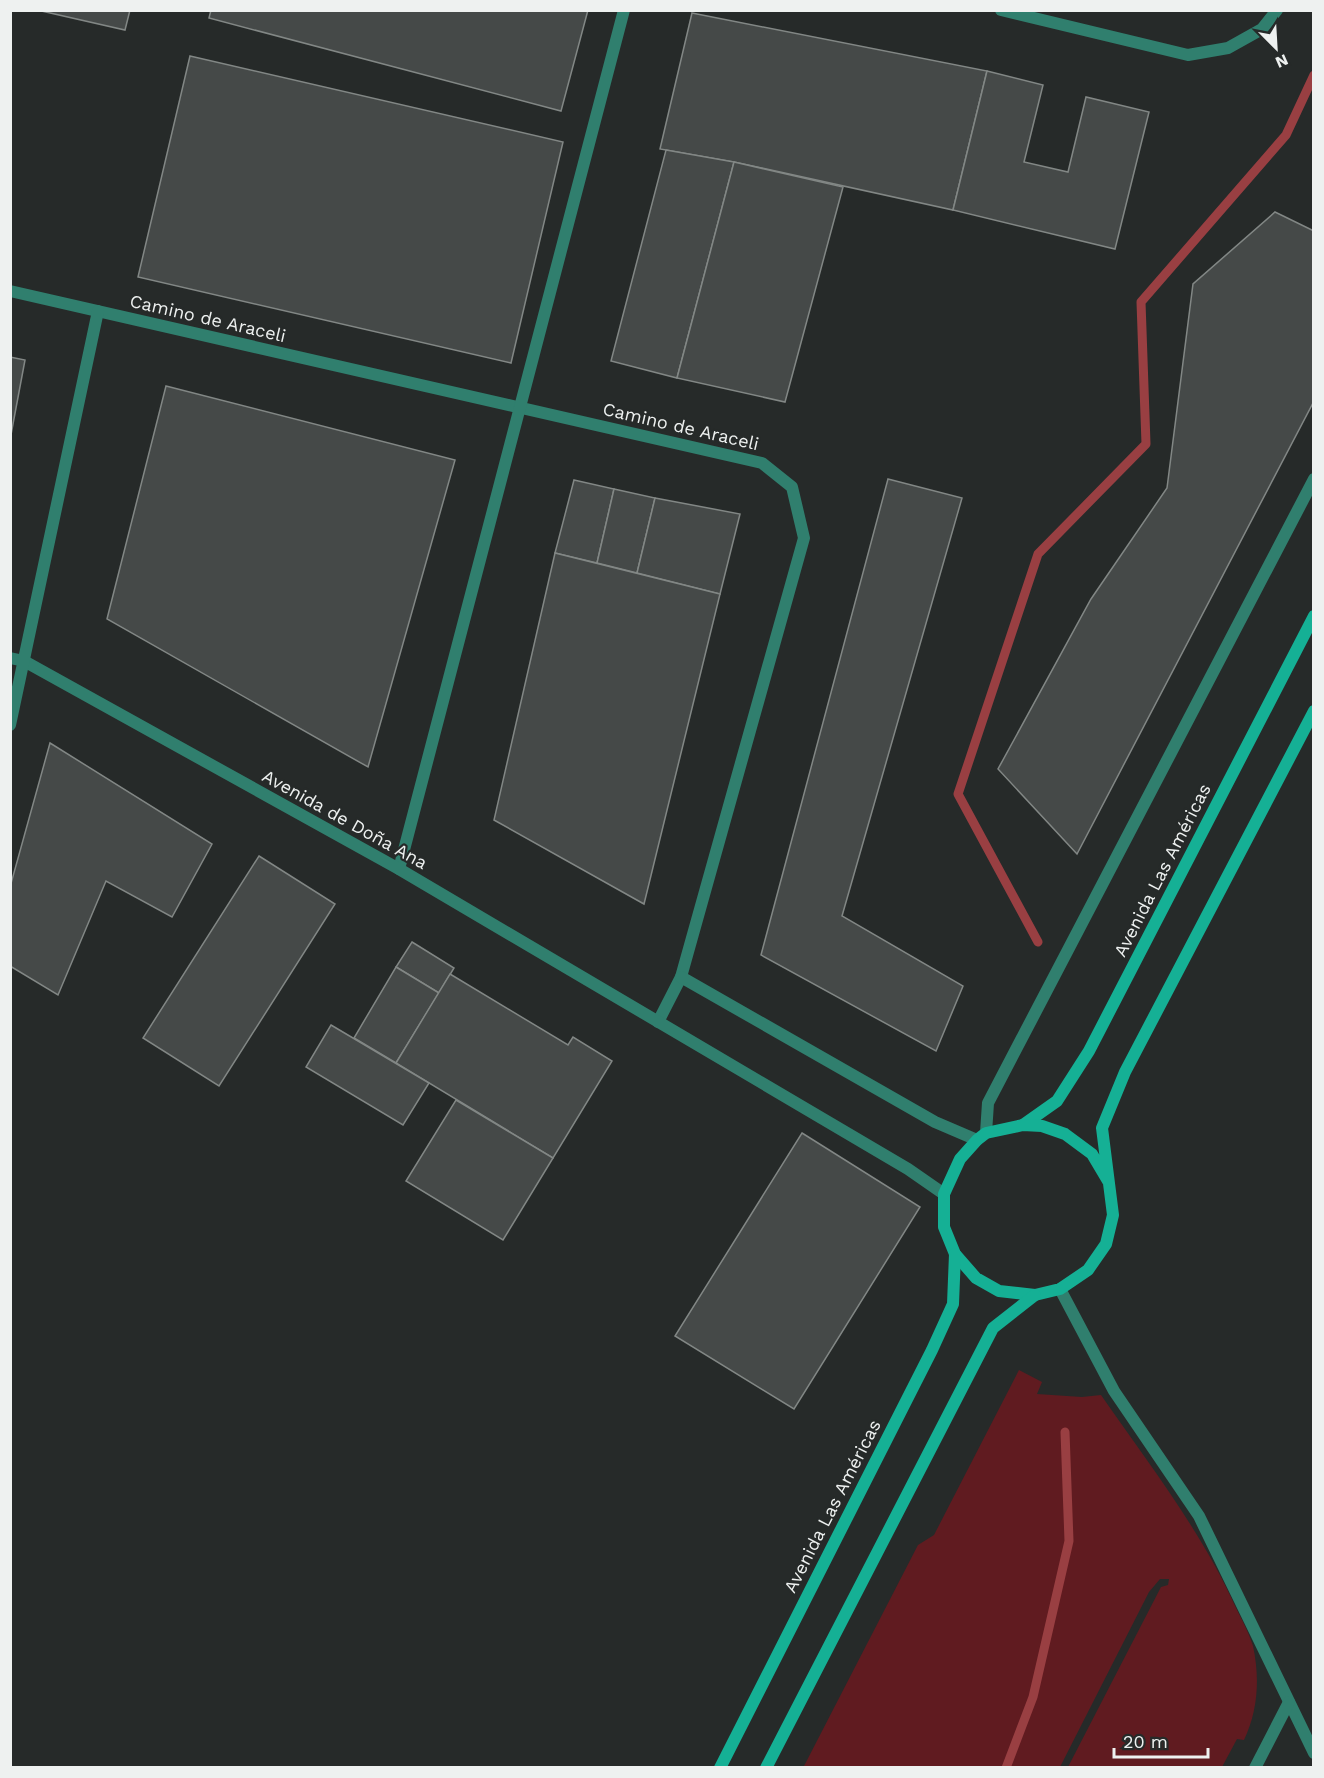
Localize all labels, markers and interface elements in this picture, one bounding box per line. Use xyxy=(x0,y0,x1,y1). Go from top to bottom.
north arrow xyxy=(1246,18,1306,78)
text: N xyxy=(1273,50,1291,72)
street label: Camino de Araceli xyxy=(128,290,288,346)
street label: Camino de Araceli xyxy=(601,398,761,454)
street label: Avenida de Doña Ana xyxy=(259,765,431,873)
street label: Avenida Las Américas xyxy=(1109,780,1215,960)
street label: Avenida Las Américas xyxy=(779,1416,885,1596)
scale bar xyxy=(1114,1721,1208,1759)
text: 20 m xyxy=(1123,1731,1168,1752)

